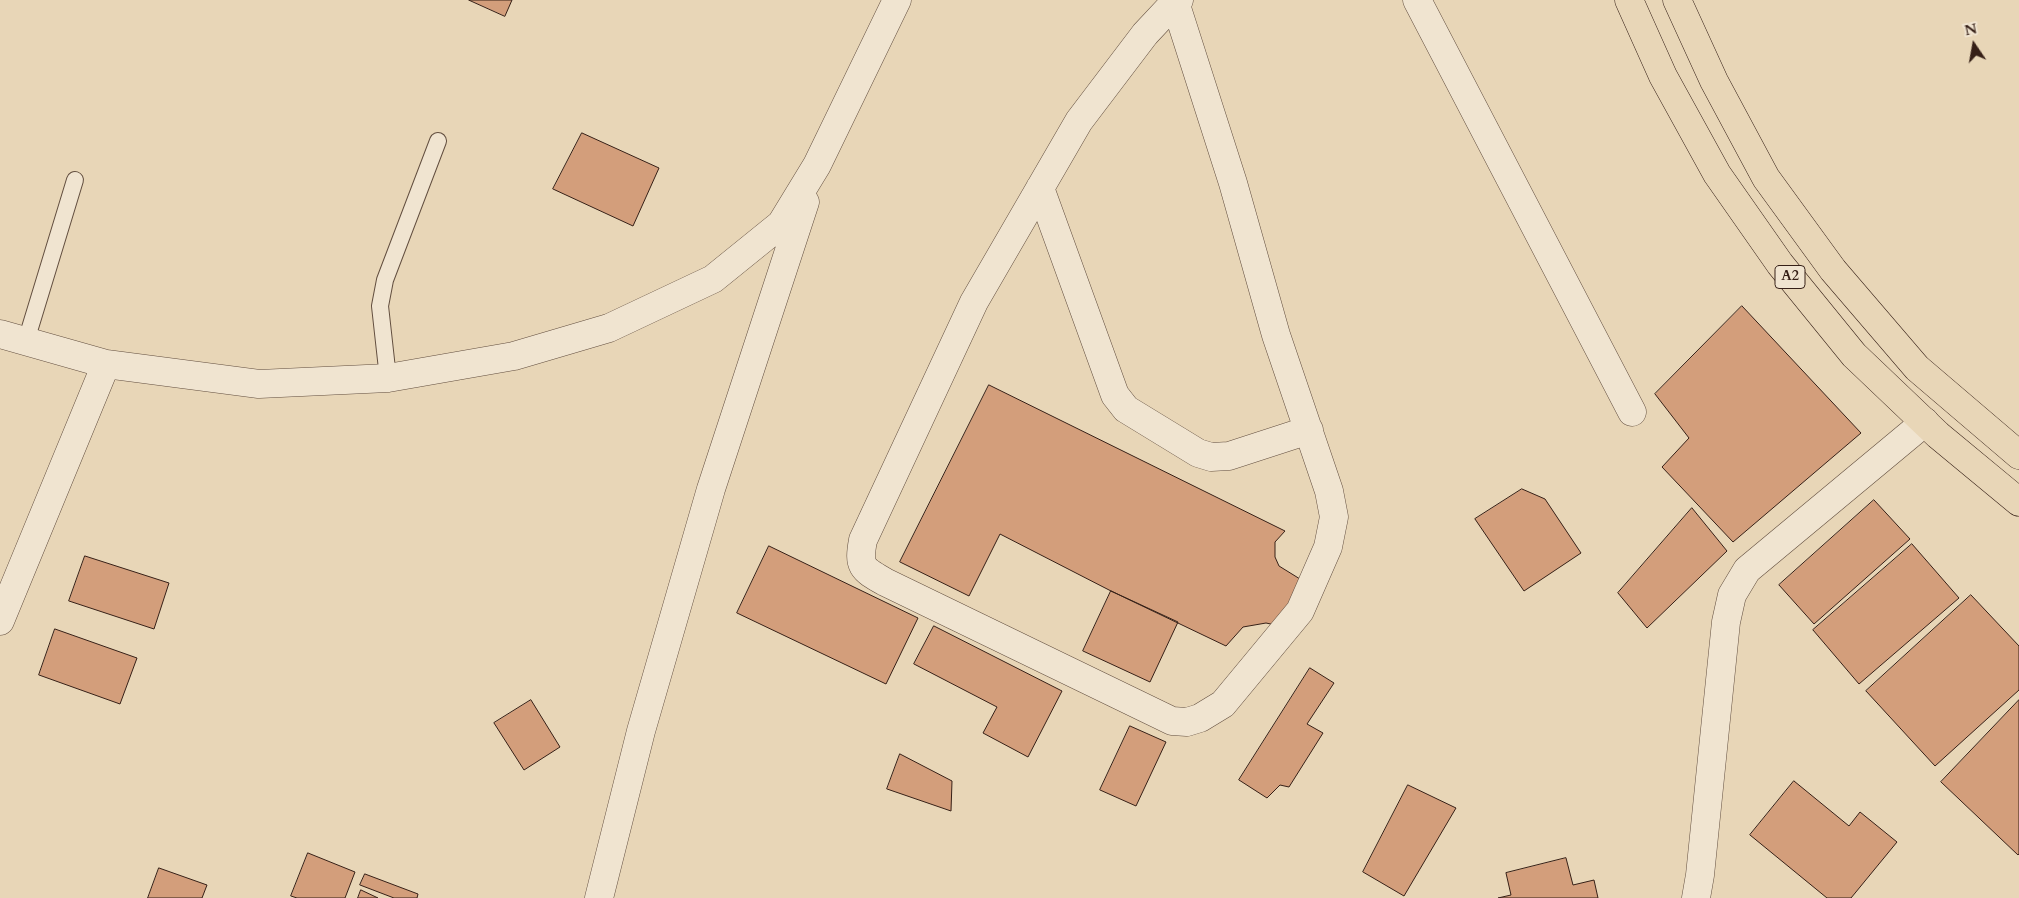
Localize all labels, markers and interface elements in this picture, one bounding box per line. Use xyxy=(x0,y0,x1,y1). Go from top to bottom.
text: N xyxy=(1963,19,1979,40)
north arrow xyxy=(1949,20,1999,70)
road number: A2 xyxy=(1775,266,1805,288)

